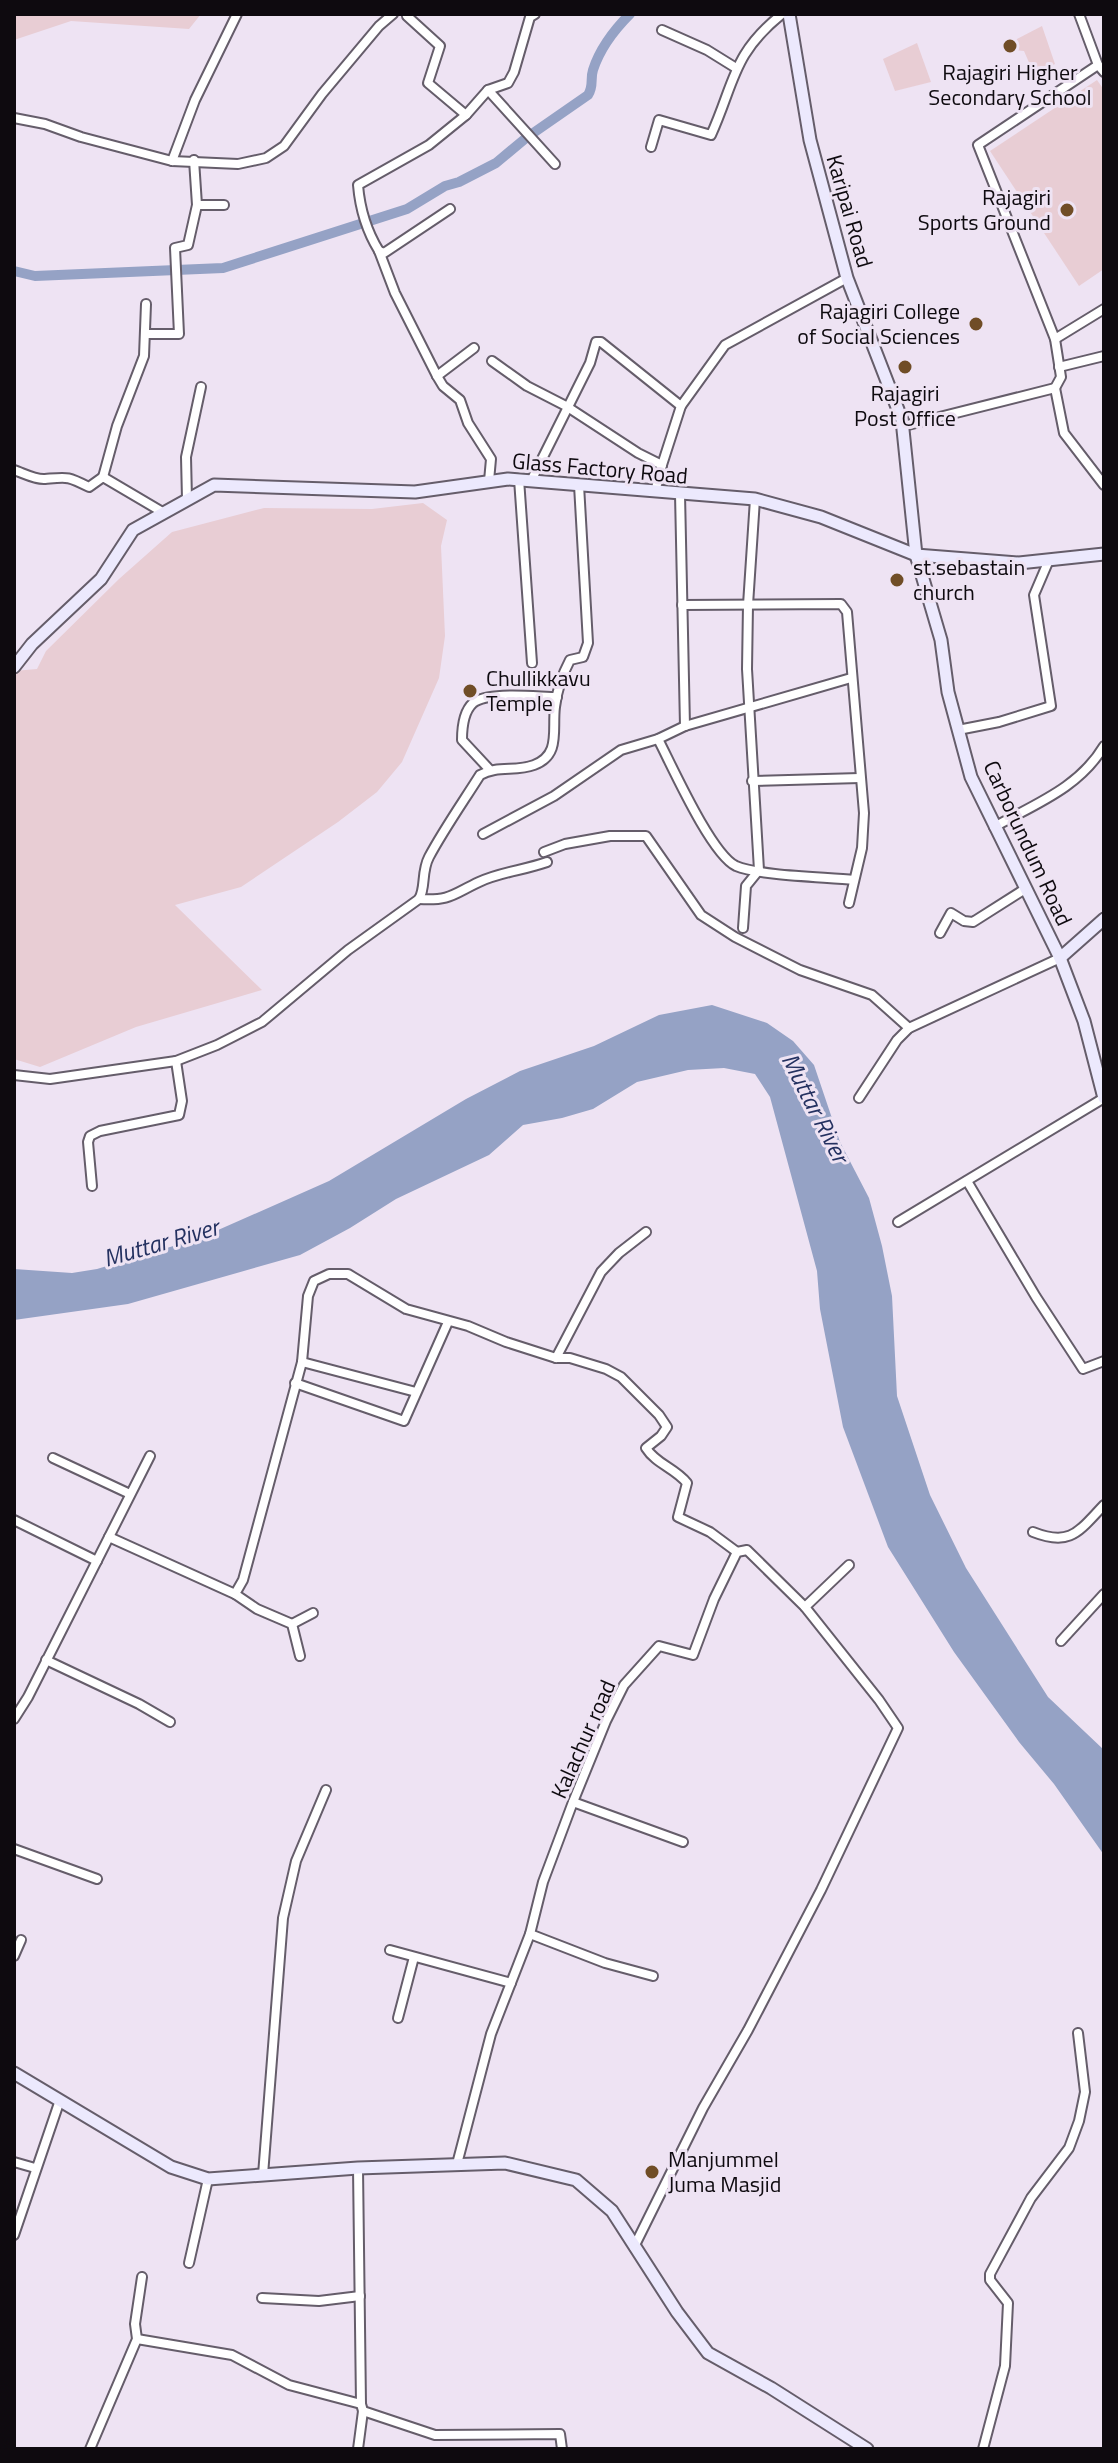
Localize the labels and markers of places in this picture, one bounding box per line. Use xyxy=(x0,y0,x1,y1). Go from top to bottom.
marker: Rajagiri Higher Secondary School xyxy=(1001,37,1019,55)
place label: Rajagiri Higher Secondary School xyxy=(928,55,1092,114)
place label: Rajagiri Sports Ground xyxy=(918,180,1051,239)
marker: Rajagiri Sports Ground xyxy=(1058,201,1076,219)
place label: Rajagiri College of Social Sciences xyxy=(797,294,960,353)
marker: Rajagiri College of Social Sciences xyxy=(967,315,985,333)
marker: Rajagiri Post Office xyxy=(896,358,914,376)
place label: Rajagiri Post Office xyxy=(854,376,956,435)
place label: st.sebastain church xyxy=(913,550,1025,609)
marker: st.sebastain church xyxy=(888,571,906,589)
place label: Chullikkavu Temple xyxy=(486,661,591,720)
marker: Chullikkavu Temple xyxy=(461,682,479,700)
place label: Manjummel Juma Masjid xyxy=(668,2142,781,2201)
marker: Manjummel Juma Masjid xyxy=(643,2163,661,2181)

